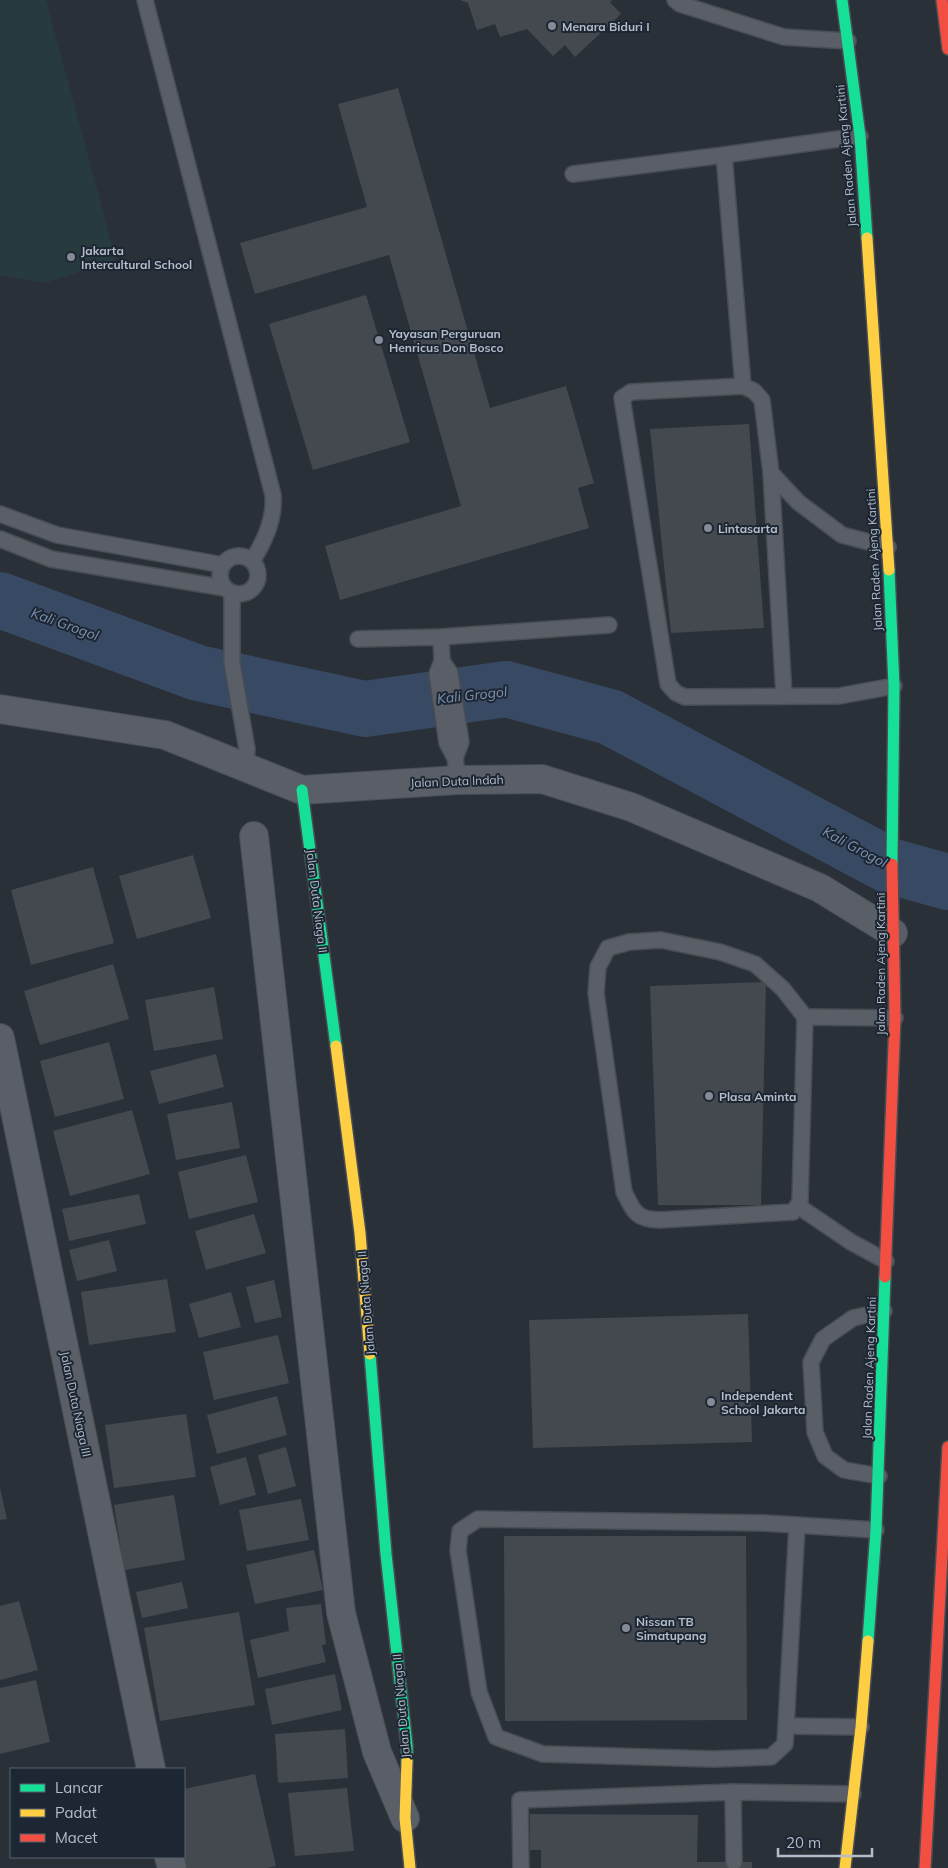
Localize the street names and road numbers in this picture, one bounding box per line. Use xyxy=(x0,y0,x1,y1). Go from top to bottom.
street label: Jalan Raden Ajeng Kartini xyxy=(832,84,860,228)
street label: Jalan Raden Ajeng Kartini xyxy=(863,488,885,632)
street label: Jalan Duta Indah xyxy=(410,772,504,790)
street label: Jalan Duta Niaga II xyxy=(303,848,331,954)
street label: Jalan Raden Ajeng Kartini xyxy=(873,892,888,1035)
street label: Jalan Duta Niaga II xyxy=(354,1250,378,1356)
street label: Jalan Raden Ajeng Kartini xyxy=(859,1296,879,1440)
street label: Jalan Duta Niaga III xyxy=(57,1350,95,1458)
street label: Jalan Duta Niaga II xyxy=(389,1653,413,1759)

